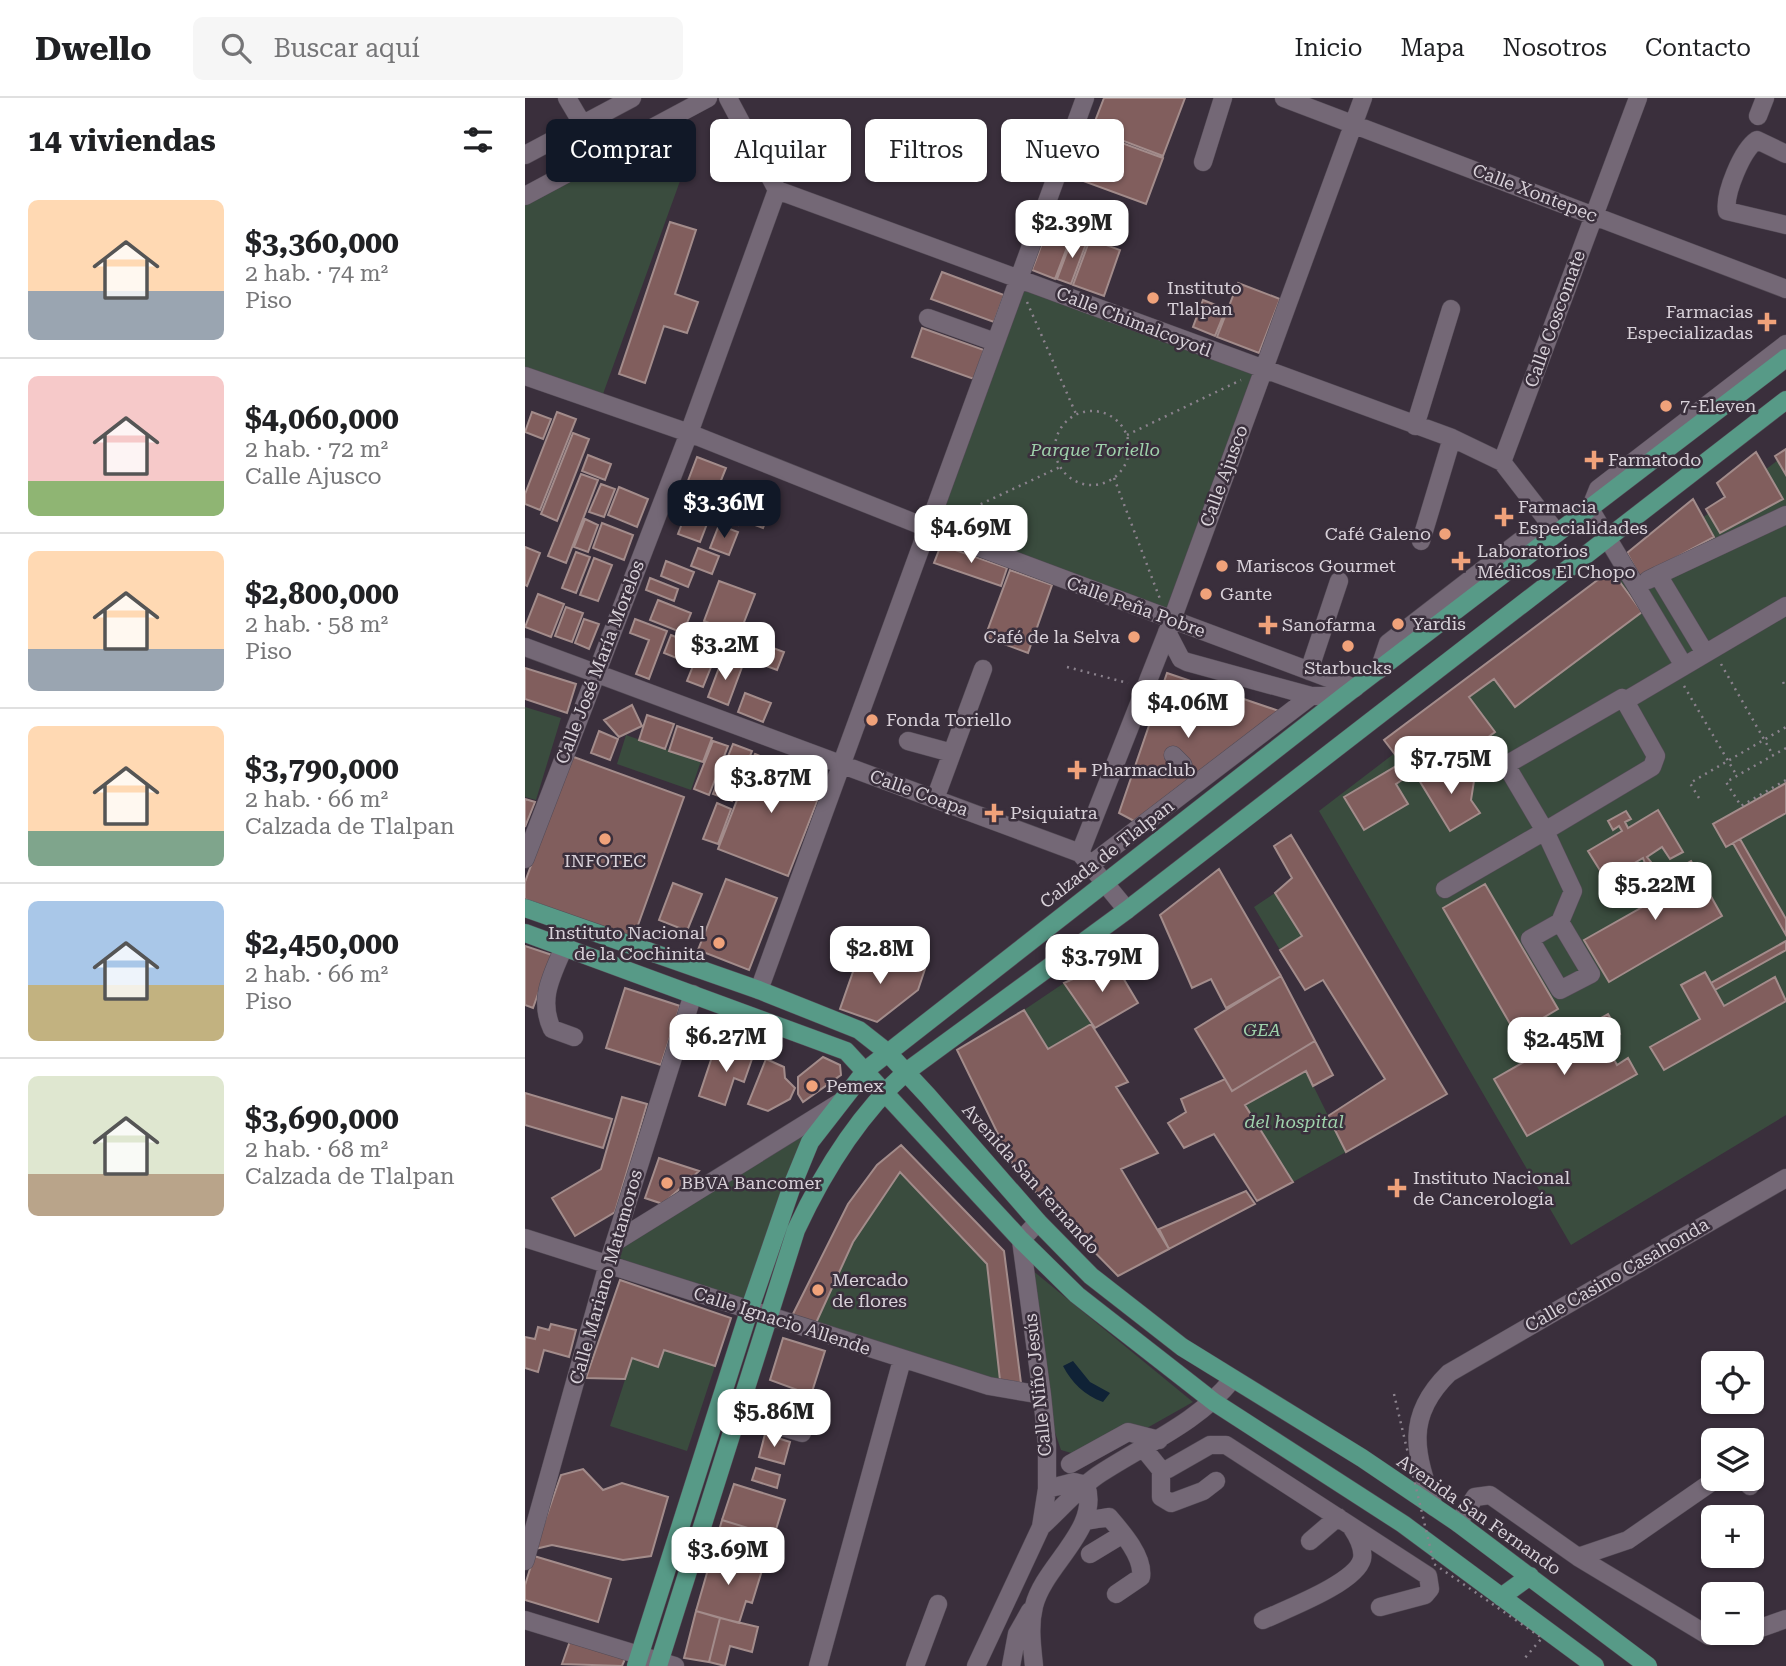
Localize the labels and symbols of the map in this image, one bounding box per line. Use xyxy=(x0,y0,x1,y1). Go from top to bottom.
street label: Calle Xontepec xyxy=(1470,159,1601,226)
pin: $2.39M xyxy=(1015,200,1129,260)
street label: Calle Coscomate xyxy=(1520,247,1589,390)
place label: Instituto Tlalpan xyxy=(1167,277,1242,319)
street label: Calle Chimalcoyotl xyxy=(1054,282,1215,361)
marker: Instituto Tlalpan xyxy=(1145,290,1161,306)
place label: Farmacias Especializadas xyxy=(1626,301,1753,343)
marker: Farmacias Especializadas xyxy=(1759,314,1775,330)
place label: 7-Eleven xyxy=(1680,395,1757,416)
marker: 7-Eleven xyxy=(1658,398,1674,414)
street label: Calle Ajusco xyxy=(1195,422,1252,530)
park label: Parque Toriello xyxy=(1029,439,1160,460)
place label: Farmatodo xyxy=(1608,449,1701,470)
marker: Farmatodo xyxy=(1586,452,1602,468)
pin: $3.36M xyxy=(667,480,781,540)
place label: Farmacia Especialidades xyxy=(1518,496,1648,538)
pin: $4.69M xyxy=(914,505,1028,565)
marker: Farmacia Especialidades xyxy=(1496,509,1512,525)
place label: Café Galeno xyxy=(1325,523,1431,544)
marker: Café Galeno xyxy=(1437,526,1453,542)
place label: Laboratorios Médicos El Chopo xyxy=(1477,540,1636,582)
marker: Laboratorios Médicos El Chopo xyxy=(1451,551,1471,571)
place label: Mariscos Gourmet xyxy=(1236,555,1396,576)
street label: Calle José María Morelos xyxy=(551,557,648,767)
marker: Mariscos Gourmet xyxy=(1214,558,1230,574)
street label: Calle Peña Pobre xyxy=(1064,572,1209,641)
place label: Gante xyxy=(1220,583,1272,604)
marker: Gante xyxy=(1198,586,1214,602)
place label: Yardis xyxy=(1412,613,1466,634)
place label: Sanofarma xyxy=(1282,614,1376,635)
marker: Yardis xyxy=(1390,616,1406,632)
marker: Sanofarma xyxy=(1260,617,1276,633)
pin: $3.2M xyxy=(676,622,774,682)
place label: Café de la Selva xyxy=(984,626,1120,647)
marker: Café de la Selva xyxy=(1126,629,1142,645)
marker: Starbucks xyxy=(1340,638,1356,654)
place label: Starbucks xyxy=(1304,657,1392,678)
pin: $4.06M xyxy=(1131,680,1245,740)
place label: Fonda Toriello xyxy=(886,709,1011,730)
marker: Fonda Toriello xyxy=(864,712,880,728)
pin: $7.75M xyxy=(1394,736,1508,796)
pin: $3.87M xyxy=(714,756,828,815)
place label: Pharmaclub xyxy=(1091,759,1196,780)
marker: Pharmaclub xyxy=(1069,762,1085,778)
street label: Calle Coapa xyxy=(867,765,971,820)
street label: Calzada de Tlalpan xyxy=(1036,795,1178,912)
place label: Psiquiatra xyxy=(1010,802,1098,823)
marker: Psiquiatra xyxy=(984,803,1004,823)
marker: INFOTEC xyxy=(597,831,613,847)
place label: INFOTEC xyxy=(564,850,646,871)
pin: $5.22M xyxy=(1598,862,1712,922)
place label: Instituto Nacional de la Cochinita xyxy=(548,922,705,964)
pin: $2.8M xyxy=(831,926,929,986)
pin: $3.79M xyxy=(1045,934,1159,994)
marker: Instituto Nacional de la Cochinita xyxy=(711,935,727,951)
pin: $6.27M xyxy=(669,1014,783,1074)
pin: $2.45M xyxy=(1507,1018,1621,1077)
park label: GEA xyxy=(1243,1019,1281,1040)
place label: Pemex xyxy=(826,1075,884,1096)
marker: Pemex xyxy=(804,1078,820,1094)
street label: Avenida San Fernando xyxy=(958,1099,1104,1258)
park label: del hospital xyxy=(1244,1111,1344,1132)
street label: Calle Mariano Matamoros xyxy=(565,1167,646,1387)
place label: Instituto Nacional de Cancerología xyxy=(1413,1167,1570,1209)
place label: BBVA Bancomer xyxy=(681,1172,822,1193)
marker: BBVA Bancomer xyxy=(659,1175,675,1191)
marker: Instituto Nacional de Cancerología xyxy=(1387,1178,1407,1198)
street label: Calle Casino Casahonda xyxy=(1521,1213,1713,1336)
place label: Mercado de flores xyxy=(832,1269,908,1311)
street label: Calle Ignacio Allende xyxy=(691,1282,873,1359)
marker: Mercado de flores xyxy=(810,1282,826,1298)
street label: Calle Niño Jesús xyxy=(1020,1313,1055,1458)
pin: $5.86M xyxy=(717,1390,831,1449)
street label: Avenida San Fernando xyxy=(1393,1450,1565,1579)
pin: $3.69M xyxy=(671,1528,785,1587)

